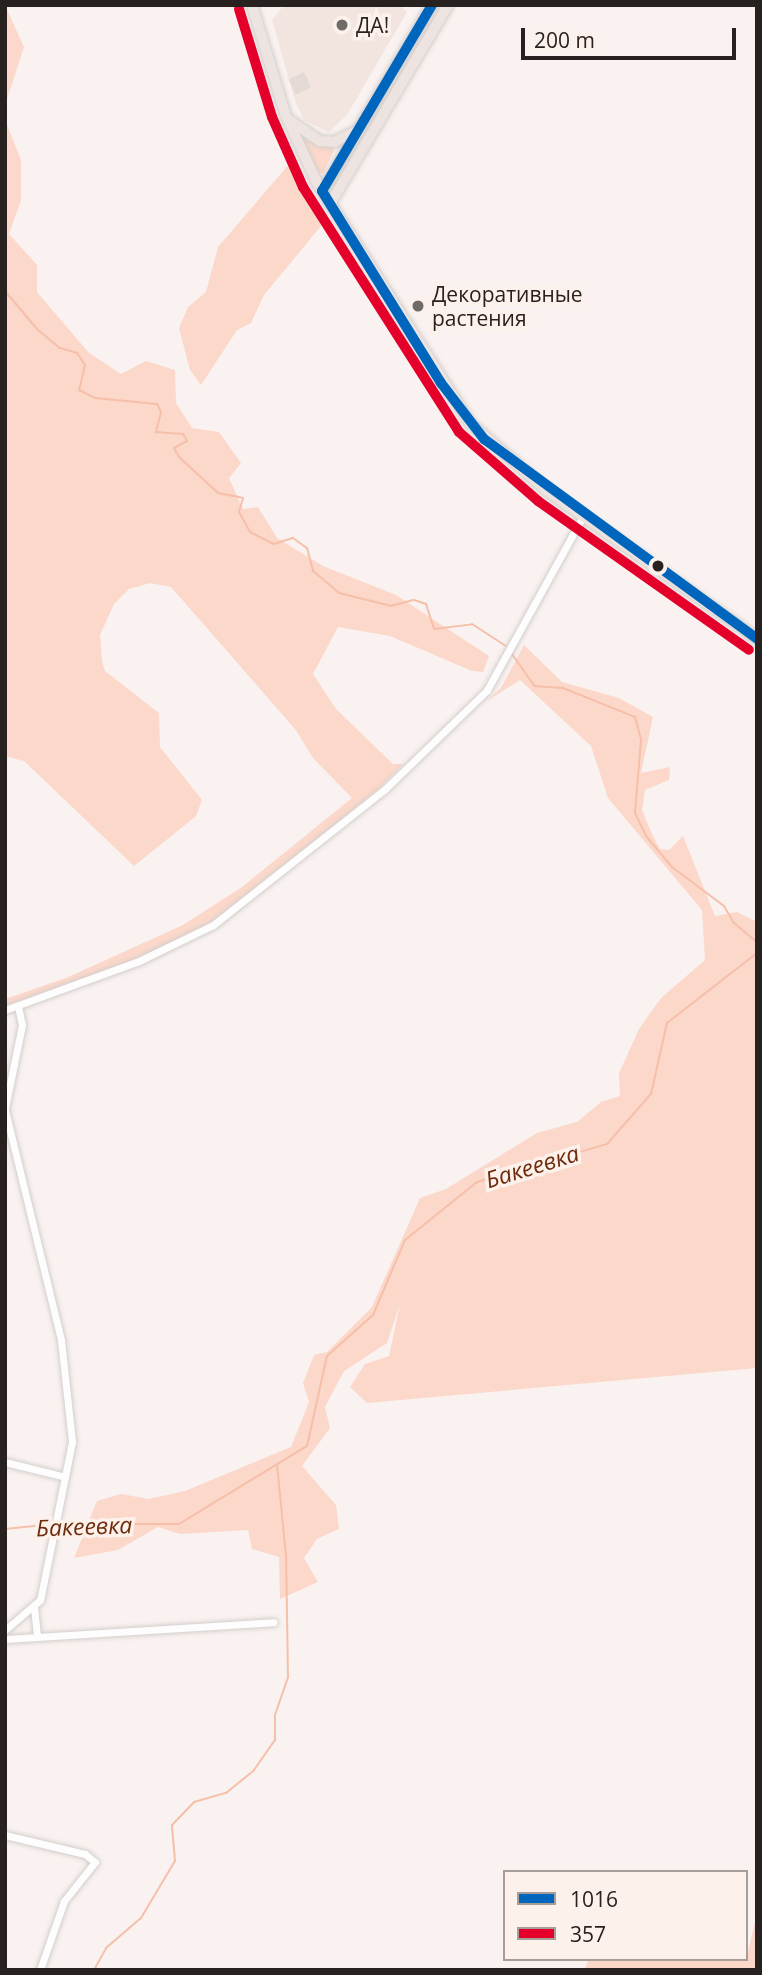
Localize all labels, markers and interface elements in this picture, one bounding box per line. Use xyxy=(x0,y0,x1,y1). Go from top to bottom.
place label: ДА! xyxy=(356,12,389,38)
scale bar xyxy=(524,14,739,58)
marker: ДА! xyxy=(334,17,350,33)
text: 200 m xyxy=(534,26,595,54)
place label: Декоративные растения xyxy=(432,281,583,331)
marker: Декоративные растения xyxy=(410,298,426,314)
unlabelled marker xyxy=(651,559,665,573)
water label: Бакеевка xyxy=(482,1139,582,1193)
water label: Бакеевка xyxy=(35,1511,133,1541)
legend xyxy=(503,1870,748,1961)
text: 1016 xyxy=(570,1885,618,1913)
text: 357 xyxy=(570,1920,606,1948)

